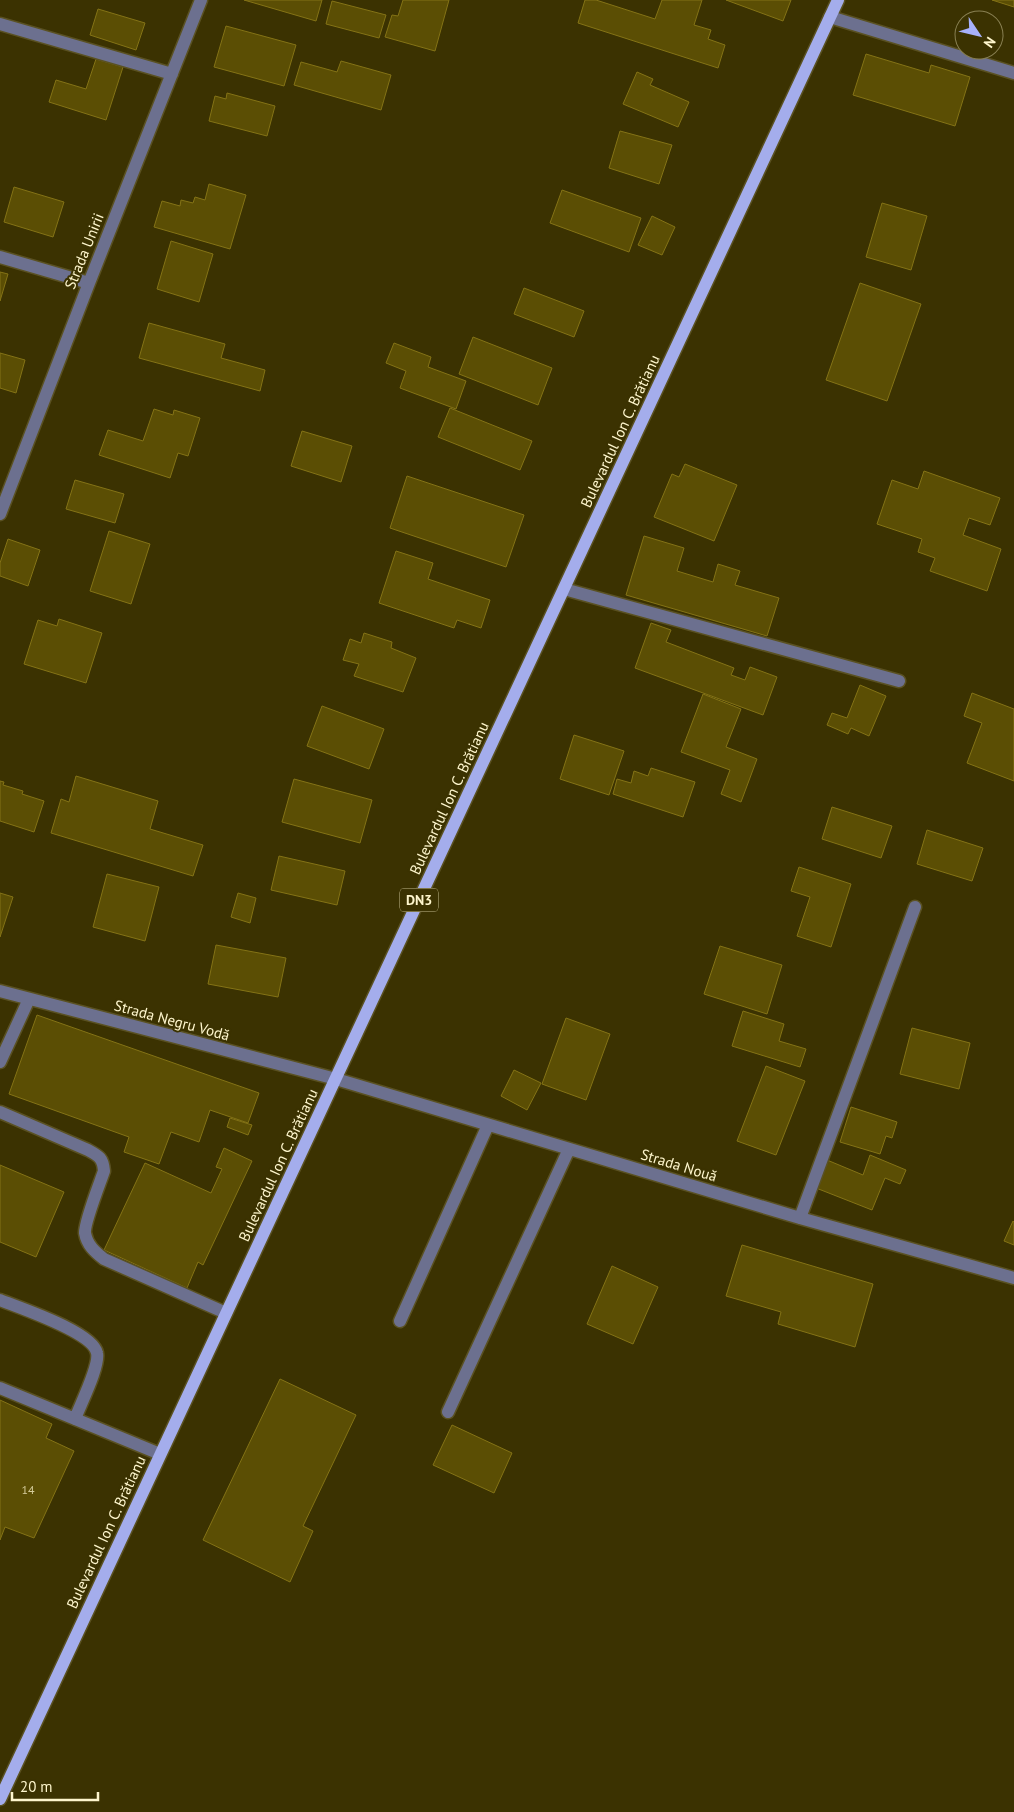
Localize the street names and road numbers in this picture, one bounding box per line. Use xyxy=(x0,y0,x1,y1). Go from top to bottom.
street label: Strada Unirii xyxy=(60,210,108,292)
street label: Bulevardul Ion C. Brătianu xyxy=(576,352,664,510)
street label: Bulevardul Ion C. Brătianu xyxy=(405,719,493,877)
road number: DN3 xyxy=(400,888,438,912)
street label: Strada Negru Vodă xyxy=(112,995,232,1045)
street label: Bulevardul Ion C. Brătianu xyxy=(234,1086,322,1244)
street label: Strada Nouă xyxy=(639,1144,719,1186)
street label: Bulevardul Ion C. Brătianu xyxy=(62,1453,150,1611)

